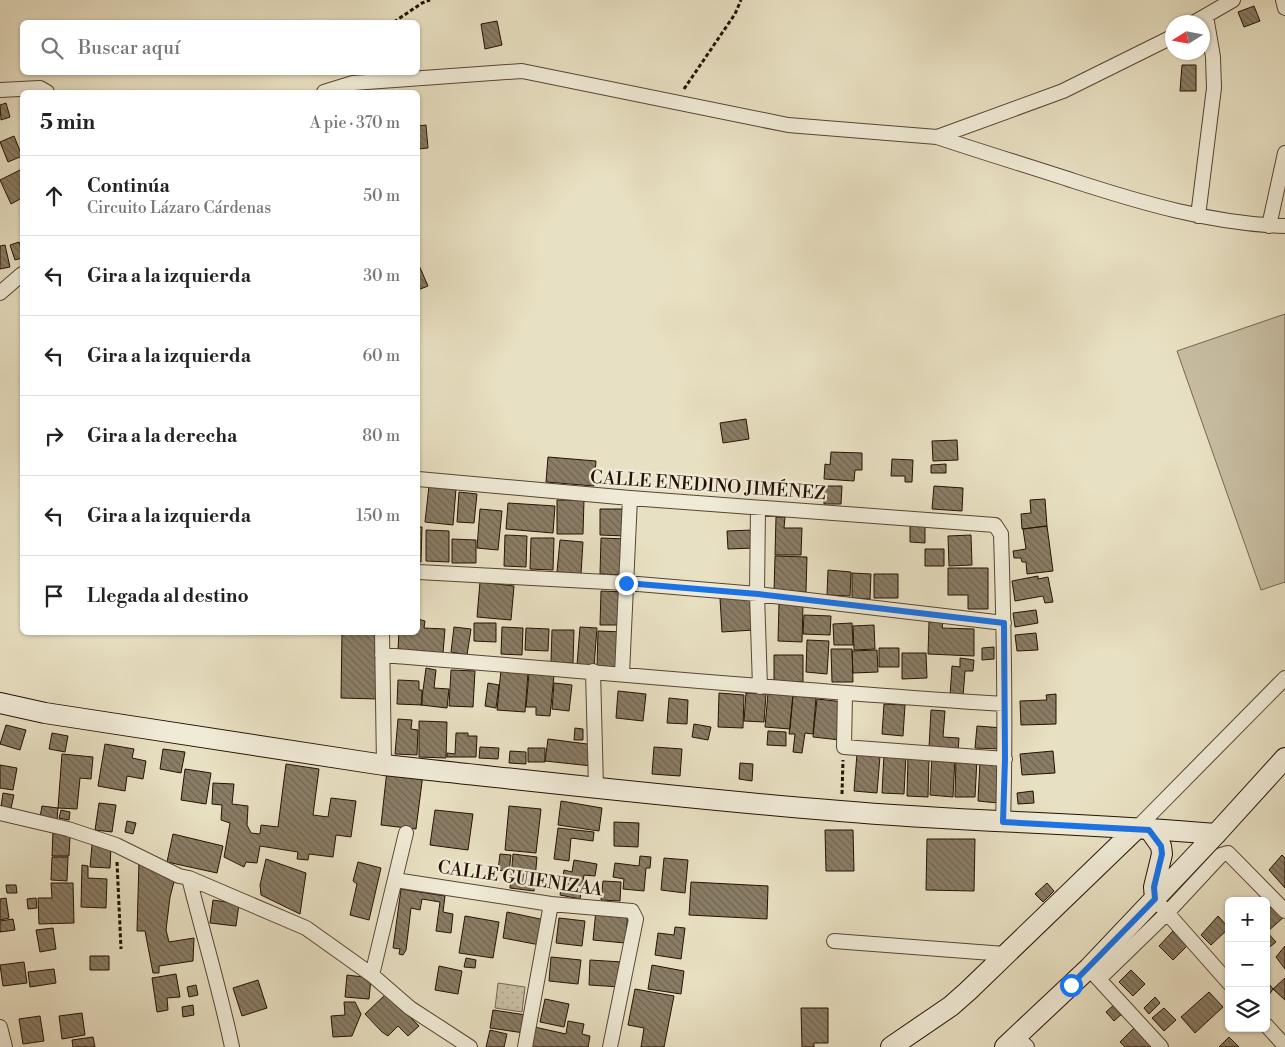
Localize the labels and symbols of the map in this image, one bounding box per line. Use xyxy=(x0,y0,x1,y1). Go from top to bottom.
north arrow xyxy=(1165,15,1210,60)
street label: CALLE ENEDINO JIMÉNEZ xyxy=(589,466,827,505)
route end xyxy=(615,572,638,595)
street label: CALLE GUIENIZAA xyxy=(436,856,604,902)
route start xyxy=(1060,974,1083,997)

